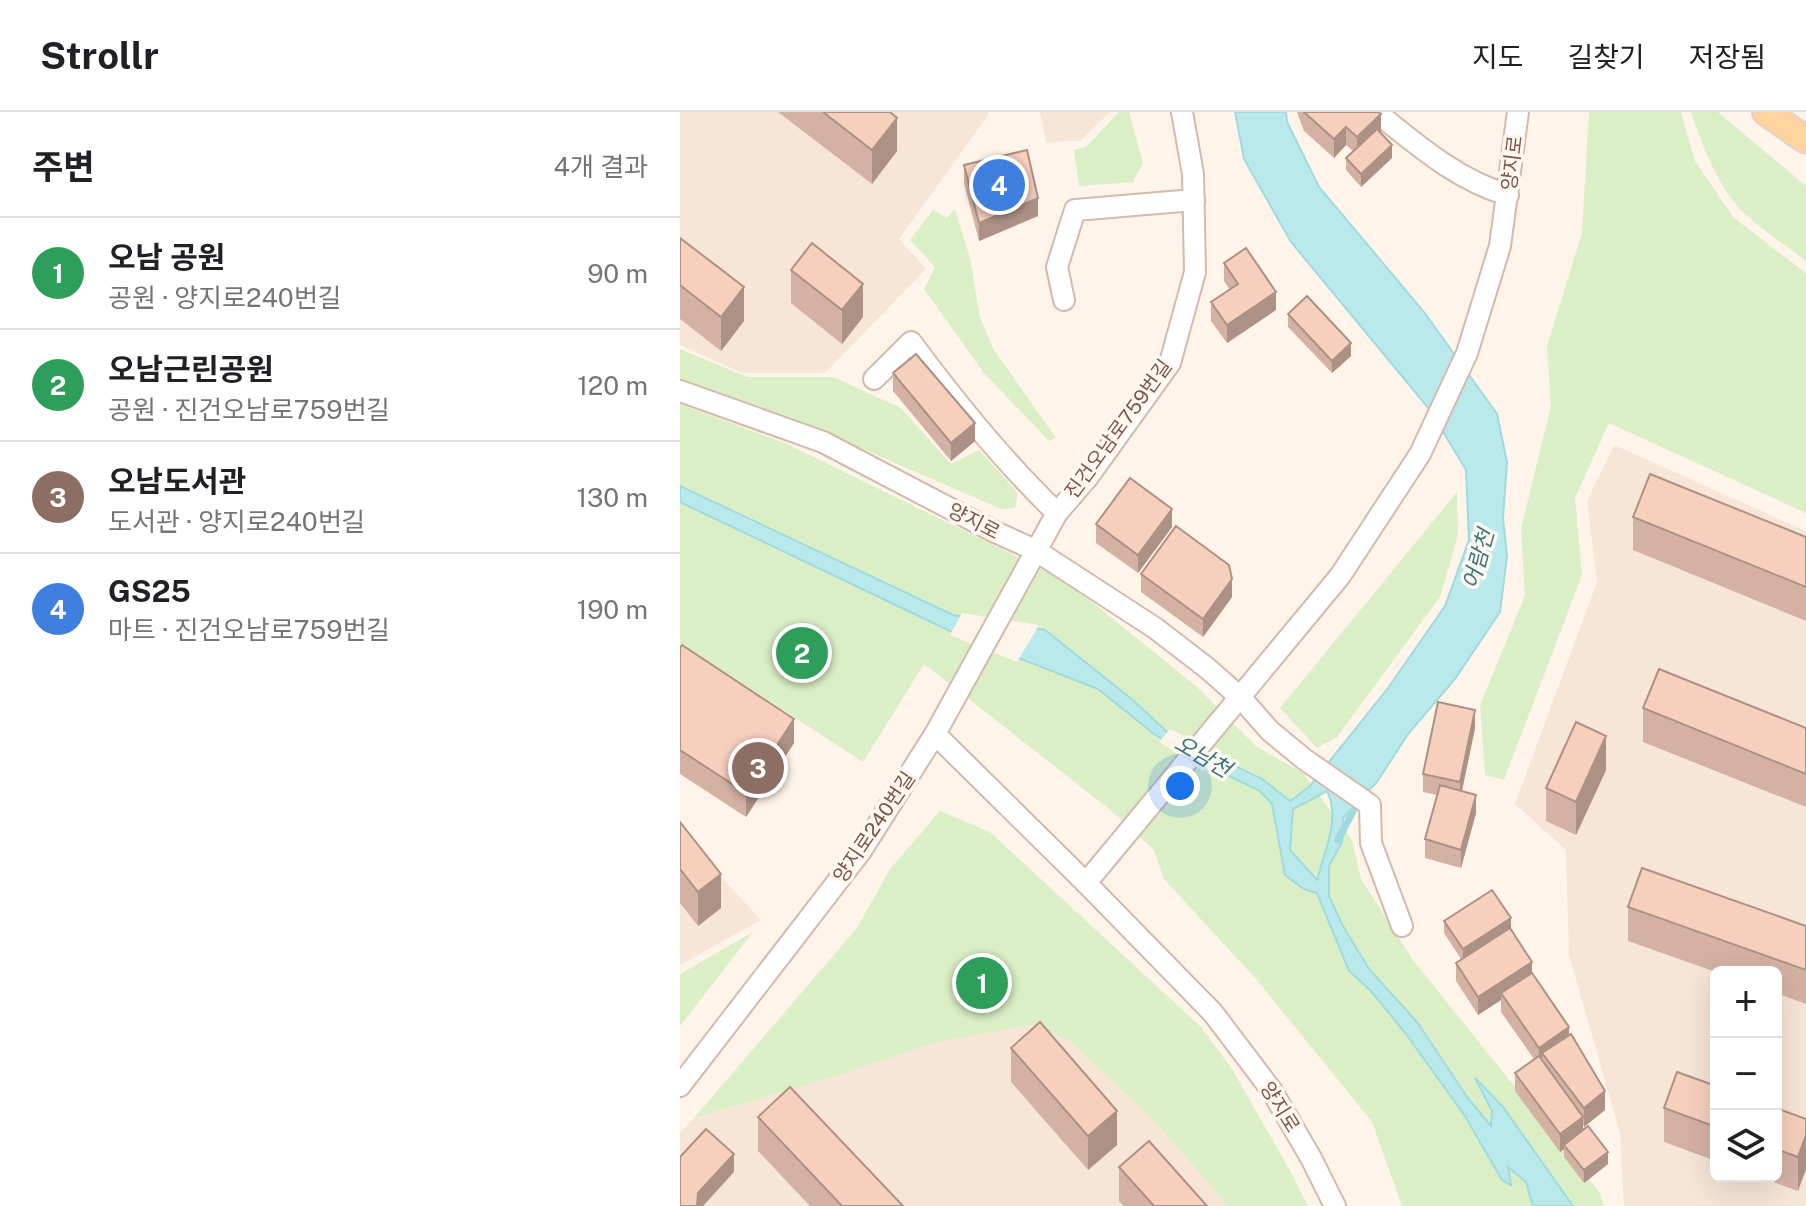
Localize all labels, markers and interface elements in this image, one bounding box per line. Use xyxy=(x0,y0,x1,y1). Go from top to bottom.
text: Strollr xyxy=(40,33,159,78)
text: 지도 xyxy=(1472,40,1523,73)
text: 길찾기 xyxy=(1567,40,1645,73)
text: 저장됨 xyxy=(1689,40,1766,73)
street label: 양지로 xyxy=(1497,134,1527,192)
text: 주변 xyxy=(32,147,95,187)
text: 4개 결과 xyxy=(554,151,648,182)
pin: 4 xyxy=(973,155,1025,215)
text: 오남 공원 xyxy=(108,239,225,275)
text: 1 xyxy=(52,258,64,289)
text: 90 m xyxy=(587,258,648,289)
text: 공원 · 양지로240번길 xyxy=(108,282,342,313)
text: 오남근린공원 xyxy=(108,351,274,387)
street label: 진건오남로759번길 xyxy=(1059,355,1177,503)
text: 2 xyxy=(50,370,66,401)
text: 120 m xyxy=(577,370,648,401)
text: 공원 · 진건오남로759번길 xyxy=(108,394,390,425)
text: 오남도서관 xyxy=(108,463,246,499)
text: 3 xyxy=(49,482,67,513)
text: 130 m xyxy=(576,482,648,513)
street label: 양지로 xyxy=(944,498,1004,544)
text: 도서관 · 양지로240번길 xyxy=(108,506,366,537)
water label: 어람천 xyxy=(1457,524,1500,592)
text: GS25 xyxy=(108,573,191,609)
text: 4 xyxy=(49,594,67,625)
text: 190 m xyxy=(577,594,648,625)
text: 마트 · 진건오남로759번길 xyxy=(108,614,390,645)
pin: 2 xyxy=(776,623,828,683)
water label: 오남천 xyxy=(1170,730,1238,784)
pin: 3 xyxy=(732,738,784,798)
your location xyxy=(1160,766,1200,806)
street label: 양지로240번길 xyxy=(828,767,920,887)
pin: 1 xyxy=(956,953,1008,1013)
map controls xyxy=(1710,966,1782,1182)
button: + xyxy=(1710,966,1782,1038)
button: − xyxy=(1710,1038,1782,1110)
street label: 양지로 xyxy=(1255,1077,1305,1137)
button: layers xyxy=(1710,1110,1782,1182)

